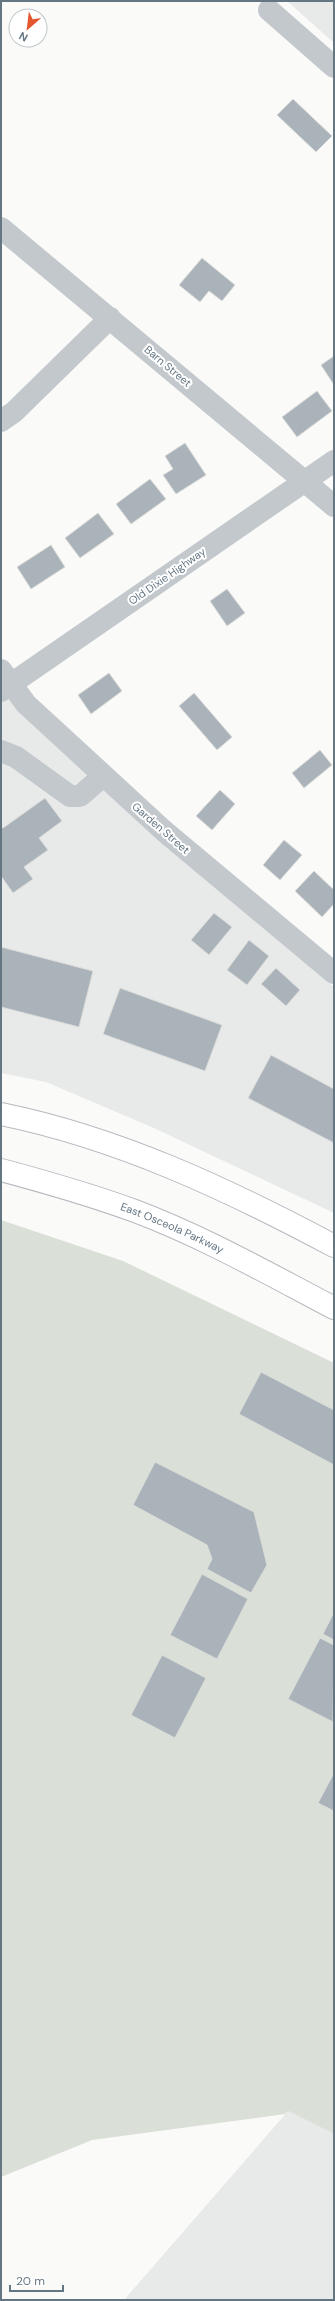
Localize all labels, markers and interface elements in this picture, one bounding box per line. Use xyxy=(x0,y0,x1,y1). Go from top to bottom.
north arrow xyxy=(8,8,48,48)
text: N xyxy=(16,29,30,45)
street label: Barn Street xyxy=(142,342,194,390)
street label: Old Dixie Highway xyxy=(126,544,208,608)
street label: Garden Street xyxy=(129,799,193,857)
street label: East Osceola Parkway xyxy=(119,1199,226,1256)
scale bar xyxy=(10,2267,63,2293)
text: 20 m xyxy=(16,2273,45,2289)

